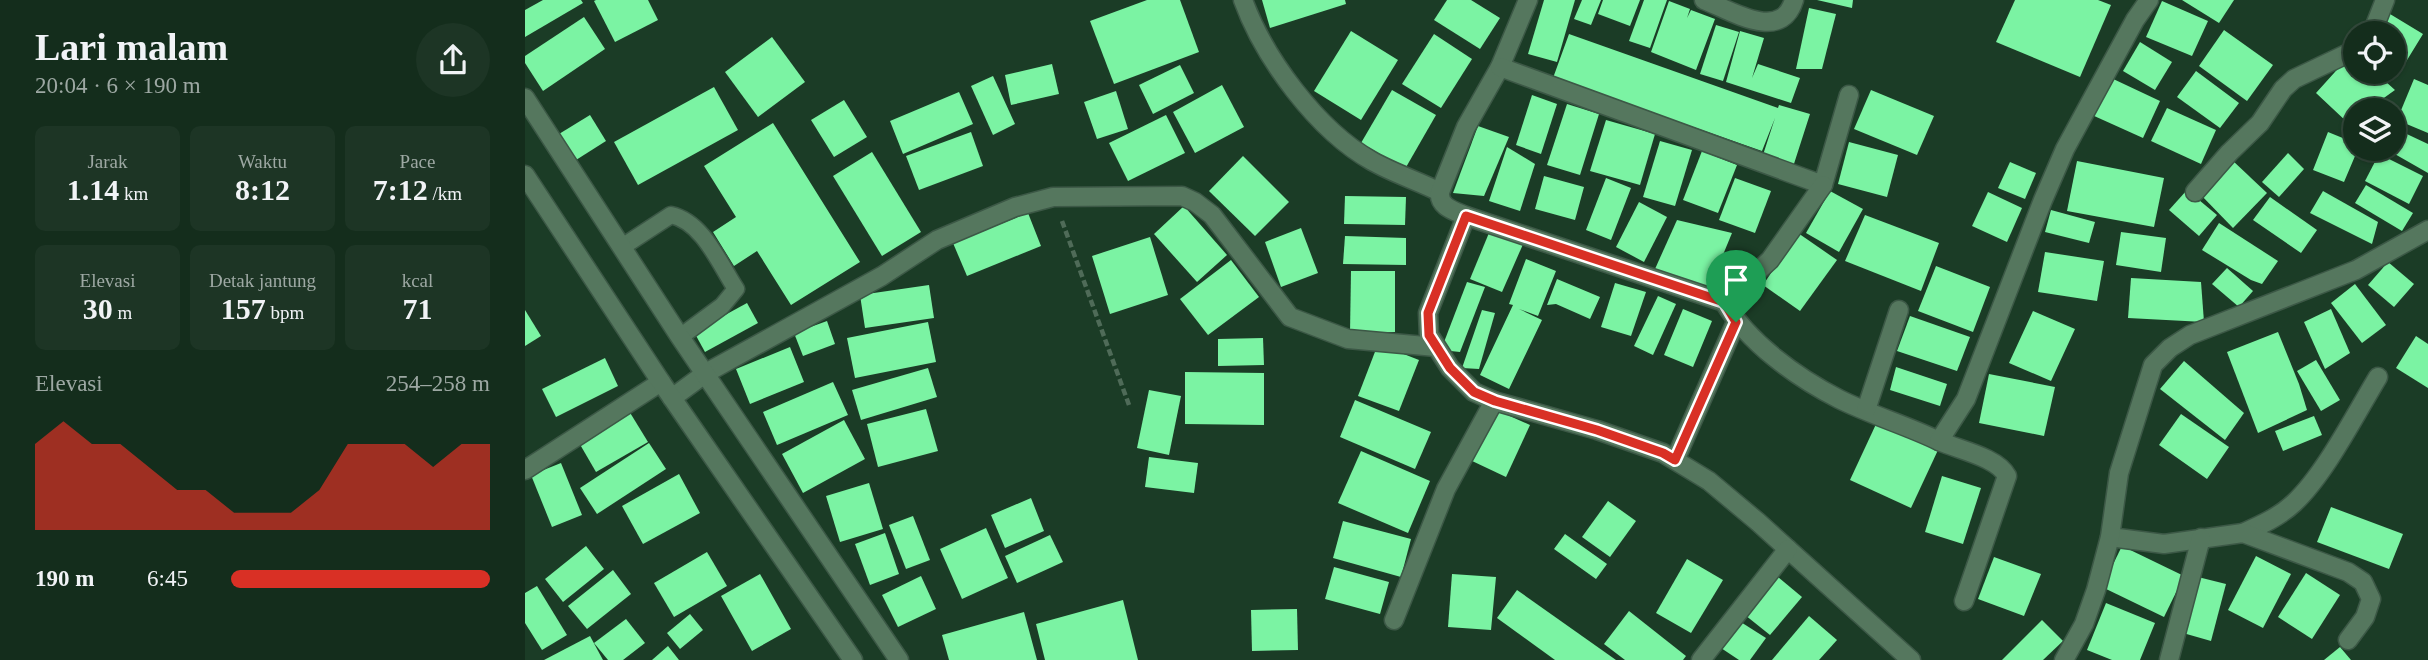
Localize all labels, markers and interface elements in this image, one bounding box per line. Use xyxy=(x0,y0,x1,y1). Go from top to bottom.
map controls xyxy=(2343,21,2406,161)
button: locate xyxy=(2343,21,2406,84)
button: share xyxy=(416,23,490,97)
text: Lari malam xyxy=(35,26,228,68)
text: 20:04 · 6 × 190 m xyxy=(35,73,201,98)
button: layers xyxy=(2343,98,2406,161)
text: Jarak xyxy=(87,151,128,172)
text: Waktu xyxy=(238,151,287,172)
text: Pace xyxy=(400,151,435,172)
text: 1.14 xyxy=(67,173,119,206)
text: 8:12 xyxy=(235,173,290,206)
text: 7:12 xyxy=(373,173,428,206)
text: km xyxy=(119,183,148,204)
text: /km xyxy=(428,183,462,204)
pin xyxy=(1706,250,1766,322)
icon: arrive xyxy=(1717,261,1755,299)
text: Elevasi xyxy=(80,270,135,291)
text: Detak jantung xyxy=(209,270,316,291)
text: kcal xyxy=(402,270,433,291)
text: 30 xyxy=(83,292,113,325)
text: 157 xyxy=(221,292,266,325)
text: 71 xyxy=(403,292,433,325)
text: m xyxy=(113,302,132,323)
text: bpm xyxy=(266,302,304,323)
text: Elevasi xyxy=(35,371,103,396)
text: 254–258 m xyxy=(386,371,490,396)
text: 190 m xyxy=(35,566,94,591)
text: 6:45 xyxy=(147,566,188,591)

